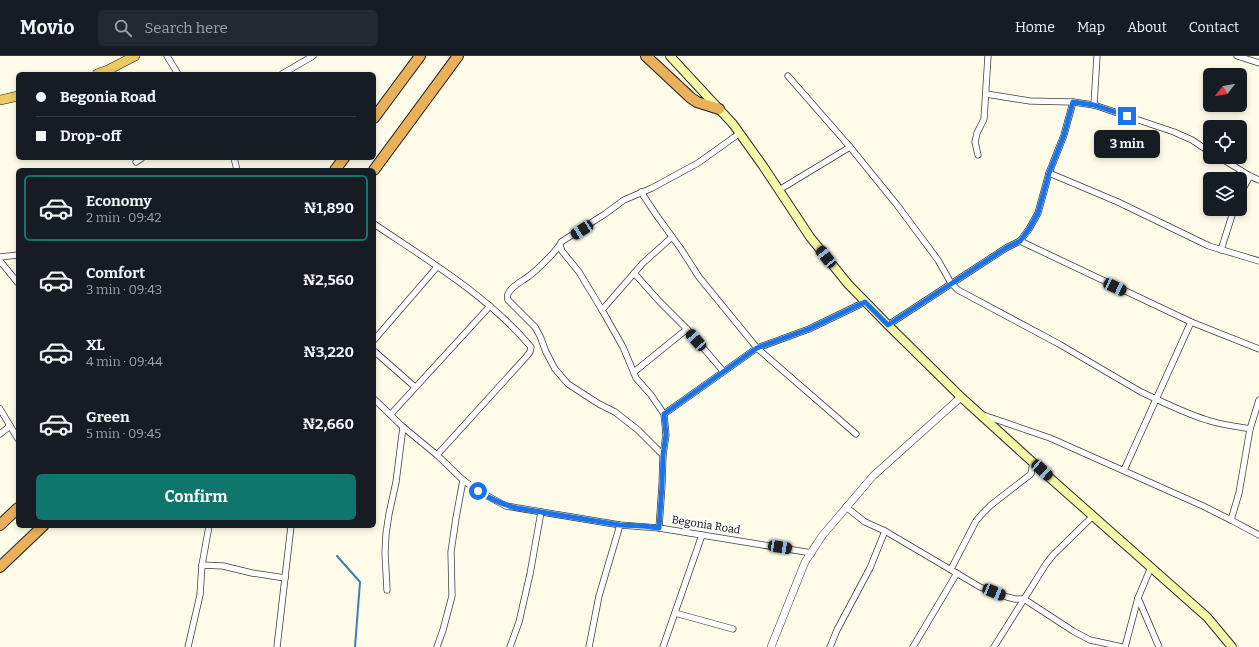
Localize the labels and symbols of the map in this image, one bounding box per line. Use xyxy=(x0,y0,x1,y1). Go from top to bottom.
north arrow xyxy=(1203,68,1247,112)
route end xyxy=(1118,107,1136,125)
callout: 3 min xyxy=(1094,130,1160,158)
car xyxy=(569,218,595,242)
car xyxy=(814,244,838,270)
car xyxy=(1102,276,1128,298)
car xyxy=(684,327,708,353)
car xyxy=(1029,458,1055,482)
route start xyxy=(469,482,487,500)
street label: Begonia Road xyxy=(671,513,742,537)
car xyxy=(767,539,793,555)
car xyxy=(981,582,1007,602)

